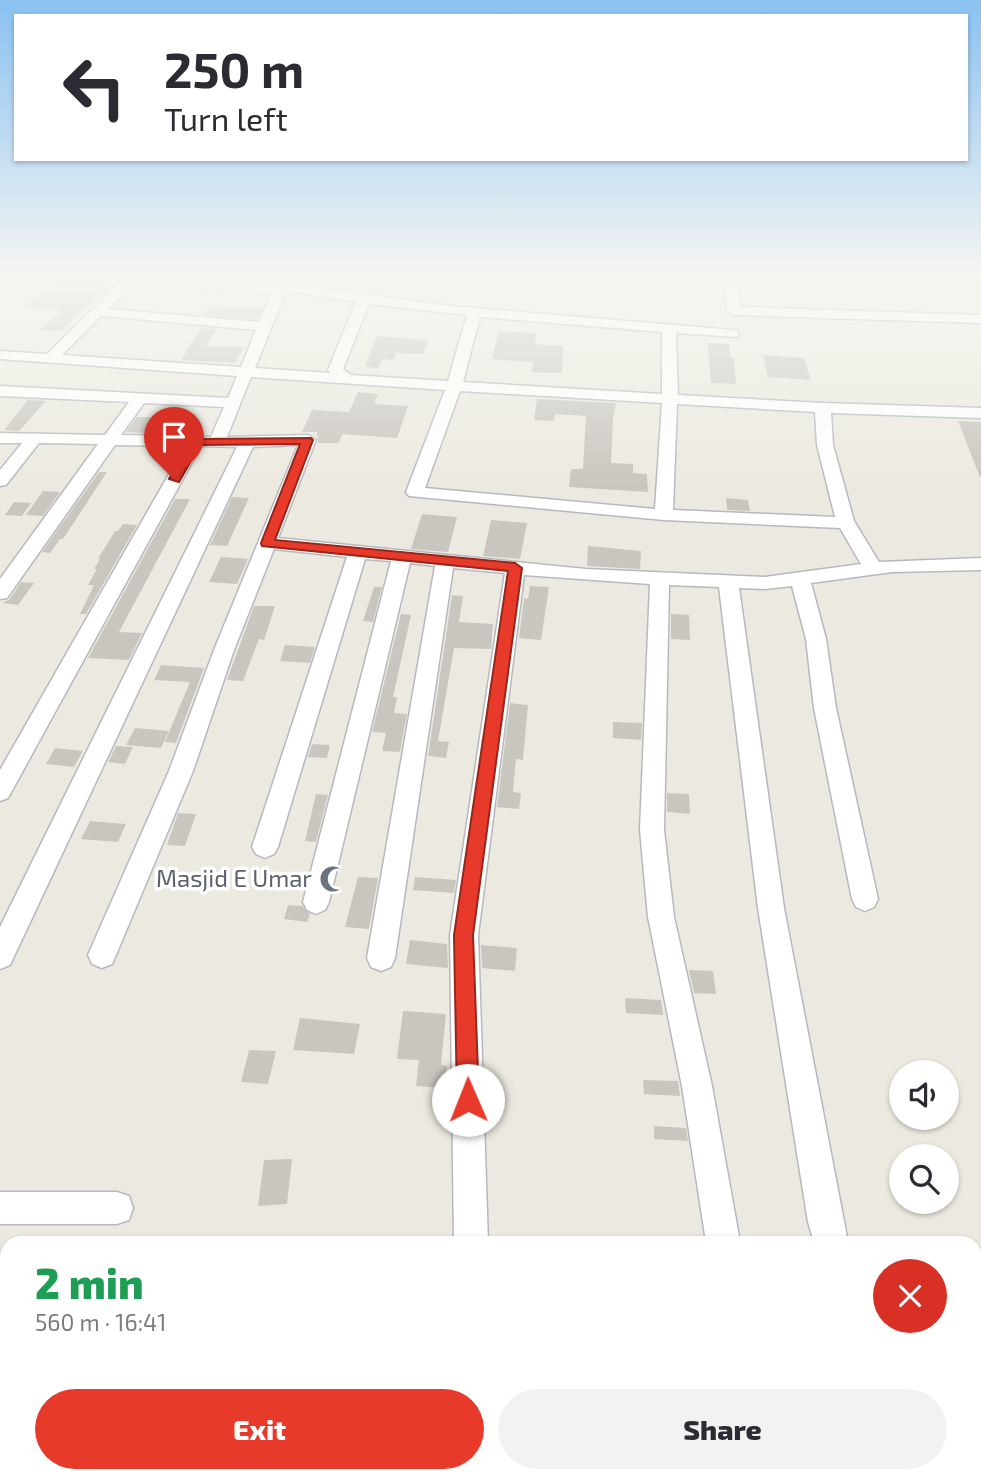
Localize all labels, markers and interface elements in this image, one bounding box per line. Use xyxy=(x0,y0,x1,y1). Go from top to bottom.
text: 250 m xyxy=(164,39,304,98)
icon: left xyxy=(49,42,140,133)
text: Turn left xyxy=(164,99,288,137)
pin xyxy=(144,407,204,479)
icon: arrive xyxy=(155,418,193,456)
place label: Masjid E Umar xyxy=(156,863,312,892)
mosque icon: Masjid E Umar xyxy=(318,864,348,894)
map controls xyxy=(889,1060,959,1214)
button: sound xyxy=(889,1060,959,1130)
position arrow xyxy=(431,1063,505,1137)
button: search xyxy=(889,1144,959,1214)
text: 2 min xyxy=(35,1257,144,1307)
button: close xyxy=(873,1259,947,1333)
text: 560 m · 16:41 xyxy=(35,1308,166,1336)
button: Exit xyxy=(35,1389,484,1469)
button: Share xyxy=(498,1389,947,1469)

